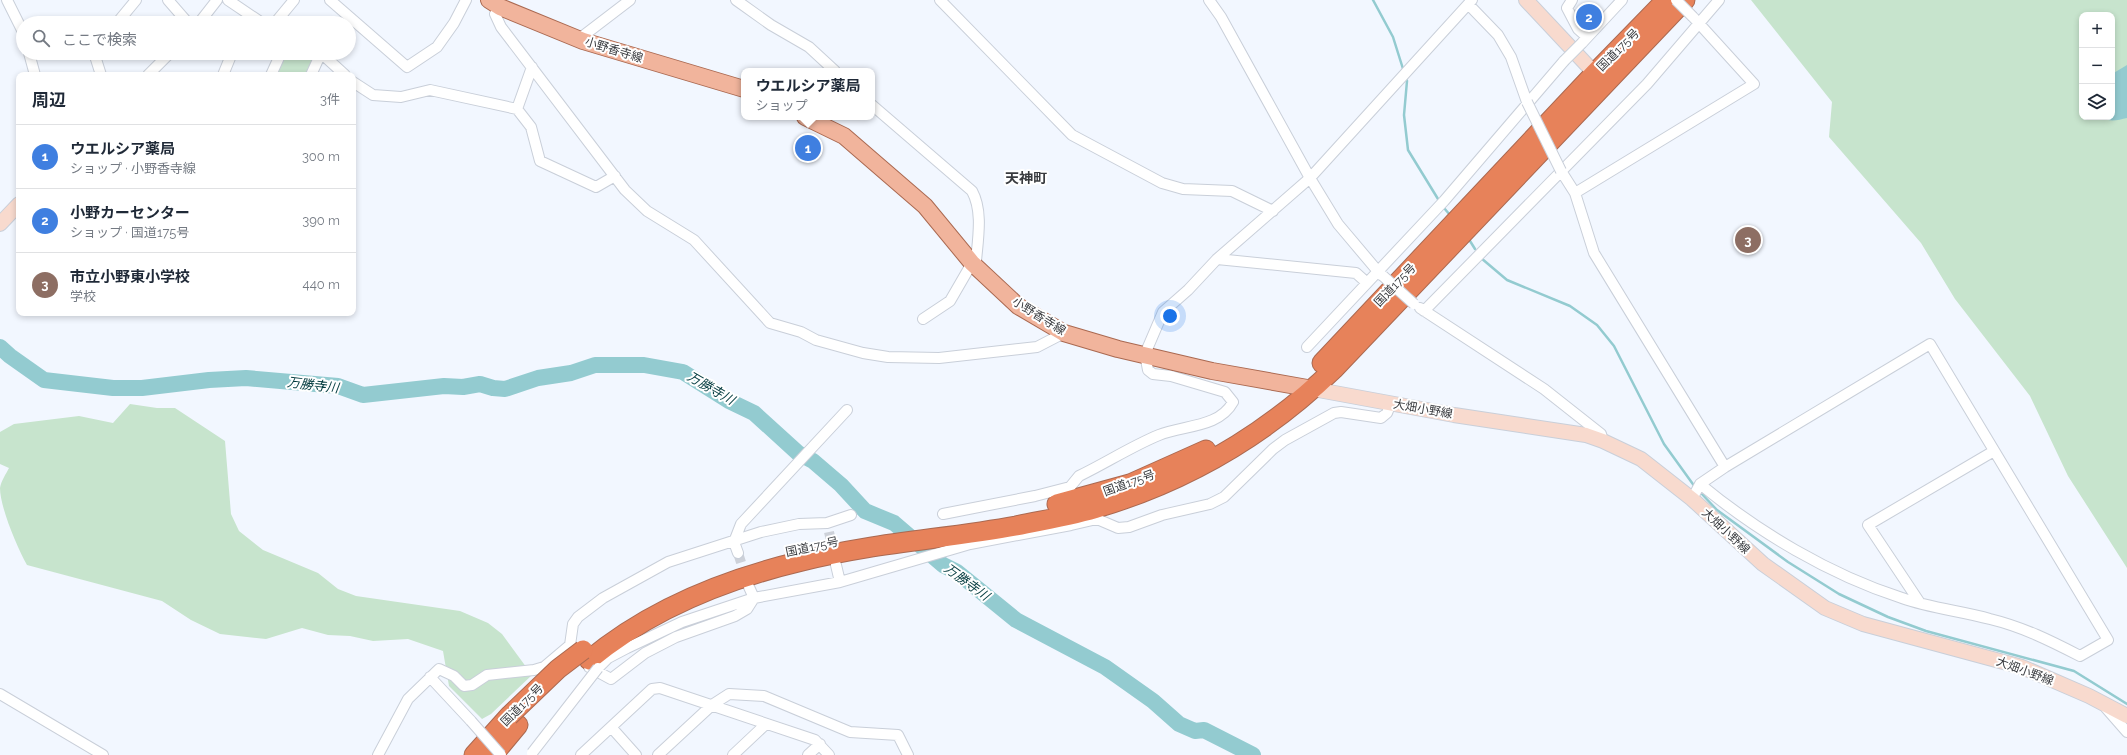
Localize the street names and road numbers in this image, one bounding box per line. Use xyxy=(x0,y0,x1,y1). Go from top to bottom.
street label: 国道175号 xyxy=(1594,26,1642,74)
street label: 小野香寺線 xyxy=(583,35,645,65)
street label: 国道175号 xyxy=(1371,261,1419,309)
street label: 小野香寺線 xyxy=(1010,294,1068,338)
street label: 大畑小野線 xyxy=(1392,397,1454,421)
street label: 国道175号 xyxy=(1101,467,1157,499)
street label: 大畑小野線 xyxy=(1699,505,1753,557)
street label: 国道175号 xyxy=(784,535,840,559)
street label: 大畑小野線 xyxy=(1994,654,2056,688)
street label: 国道175号 xyxy=(498,681,546,729)

